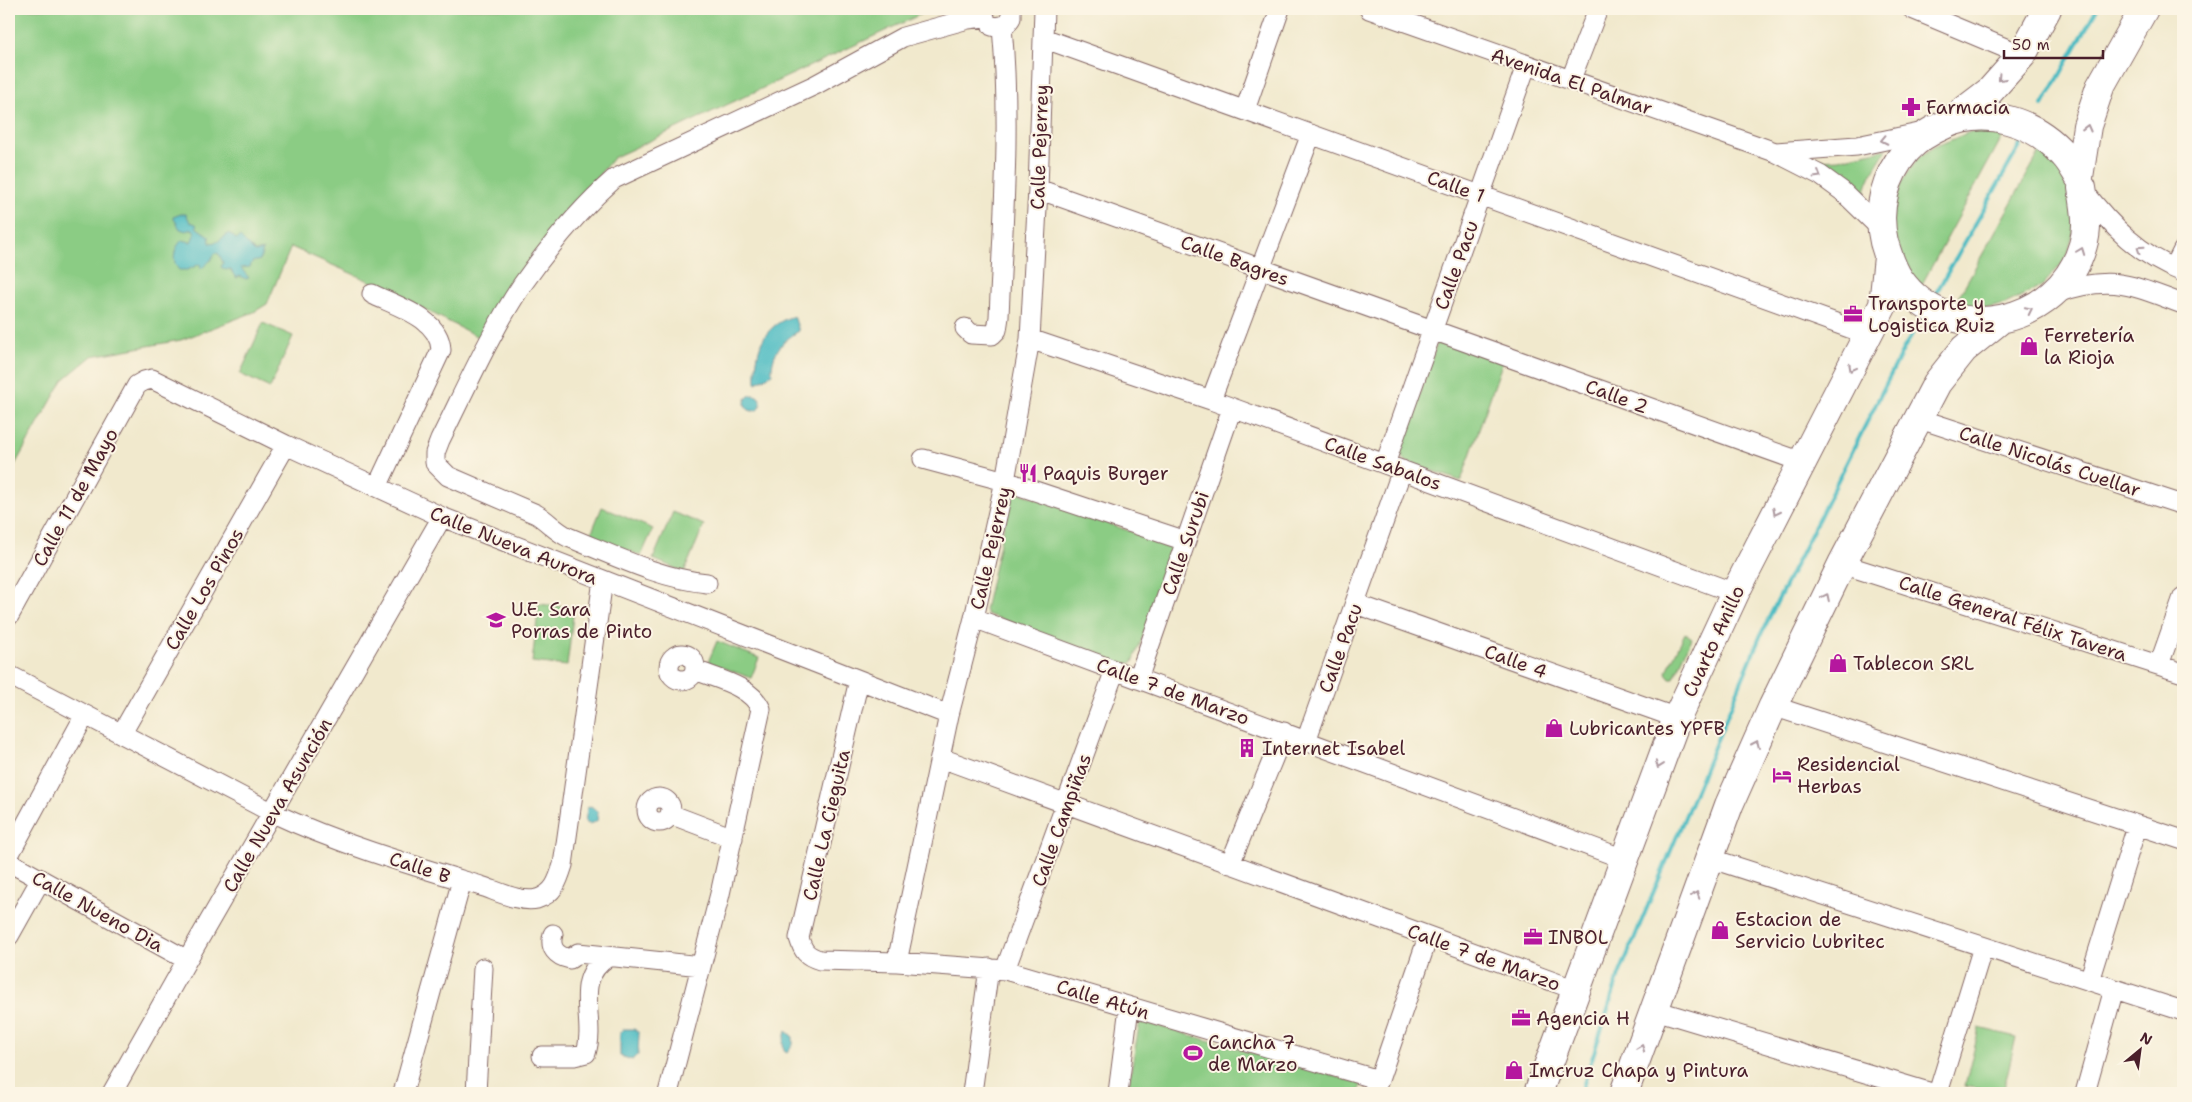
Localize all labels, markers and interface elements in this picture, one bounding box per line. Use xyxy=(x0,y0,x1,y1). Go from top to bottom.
scale bar xyxy=(2004,28,2103,60)
text: 50 m xyxy=(2012,35,2050,55)
street label: Avenida El Palmar xyxy=(1488,42,1656,121)
one-way arrow xyxy=(1998,72,2007,81)
street label: Calle Pejerrey xyxy=(1025,84,1054,210)
place label: Farmacia xyxy=(1926,95,2010,120)
pharmacy icon: Farmacia xyxy=(1900,96,1922,118)
one-way arrow xyxy=(2082,125,2092,133)
one-way arrow xyxy=(1880,134,1889,145)
street label: Calle 1 xyxy=(1424,165,1488,208)
one-way arrow xyxy=(1812,168,1821,178)
street label: Calle Pacu xyxy=(1429,217,1484,313)
street label: Calle Bagres xyxy=(1177,229,1292,292)
one-way arrow xyxy=(2136,246,2145,256)
one-way arrow xyxy=(2074,247,2085,256)
place label: Transporte y Logistica Ruiz xyxy=(1868,291,1995,338)
office icon: Transporte y Logistica Ruiz xyxy=(1842,303,1864,325)
one-way arrow xyxy=(2024,306,2033,316)
place label: Ferretería la Rioja xyxy=(2044,323,2135,370)
shop icon: Ferretería la Rioja xyxy=(2018,335,2040,357)
one-way arrow xyxy=(1848,362,1858,371)
street label: Calle 2 xyxy=(1582,374,1652,419)
street label: Calle Nicolás Cuellar xyxy=(1956,420,2144,503)
street label: Calle 11 de Mayo xyxy=(27,424,124,571)
street label: Calle Sabalos xyxy=(1321,431,1445,496)
place label: Paquis Burger xyxy=(1043,461,1169,486)
restaurant icon: Paquis Burger xyxy=(1017,462,1039,484)
street label: Calle Pejerrey xyxy=(964,484,1017,612)
street label: Calle Surubi xyxy=(1156,488,1215,598)
street label: Calle Nueva Aurora xyxy=(426,500,602,591)
one-way arrow xyxy=(1772,506,1782,515)
street label: Calle Los Pinos xyxy=(159,524,250,655)
street label: Calle General Félix Tavera xyxy=(1896,570,2130,667)
street label: Cuarto Anillo xyxy=(1677,581,1750,701)
one-way arrow xyxy=(1820,593,1830,602)
place label: U.E. Sara Porras de Pinto xyxy=(511,597,652,644)
street label: Calle Pacu xyxy=(1313,600,1368,696)
school or university icon: U.E. Sara Porras de Pinto xyxy=(485,609,507,631)
street label: Calle 4 xyxy=(1481,639,1551,684)
place label: Tablecon SRL xyxy=(1853,651,1974,676)
street label: Calle 7 de Marzo xyxy=(1093,652,1253,731)
shop icon: Tablecon SRL xyxy=(1827,652,1849,674)
street label: Calle Nueva Asunción xyxy=(217,713,338,897)
place label: Lubricantes YPFB xyxy=(1569,716,1725,741)
shop icon: Lubricantes YPFB xyxy=(1543,717,1565,739)
place label: Internet Isabel xyxy=(1262,736,1406,761)
building icon: Internet Isabel xyxy=(1236,737,1258,759)
one-way arrow xyxy=(1750,740,1761,749)
street label: Calle La Cieguita xyxy=(797,747,856,903)
street label: Calle Campiñas xyxy=(1026,750,1097,890)
place label: Residencial Herbas xyxy=(1797,752,1900,799)
one-way arrow xyxy=(1655,761,1665,769)
hotel icon: Residencial Herbas xyxy=(1771,764,1793,786)
street label: Calle B xyxy=(386,846,454,889)
street label: Calle Nueno Dia xyxy=(28,865,168,958)
one-way arrow xyxy=(1690,891,1700,900)
place label: Estacion de Servicio Lubritec xyxy=(1735,907,1885,954)
street label: Calle 7 de Marzo xyxy=(1404,918,1564,997)
shop icon: Estacion de Servicio Lubritec xyxy=(1709,919,1731,941)
place label: INBOL xyxy=(1548,925,1608,950)
office icon: INBOL xyxy=(1522,926,1544,948)
street label: Calle Atún xyxy=(1053,974,1152,1025)
place label: Agencia H xyxy=(1536,1006,1630,1031)
office icon: Agencia H xyxy=(1510,1007,1532,1029)
north arrow xyxy=(2114,1024,2164,1074)
text: N xyxy=(2137,1028,2156,1049)
place label: Cancha 7 de Marzo xyxy=(1208,1030,1298,1077)
sports icon: Cancha 7 de Marzo xyxy=(1182,1042,1204,1064)
one-way arrow xyxy=(1635,1044,1645,1052)
place label: Imcruz Chapa y Pintura xyxy=(1529,1058,1749,1083)
shop icon: Imcruz Chapa y Pintura xyxy=(1503,1059,1525,1081)

